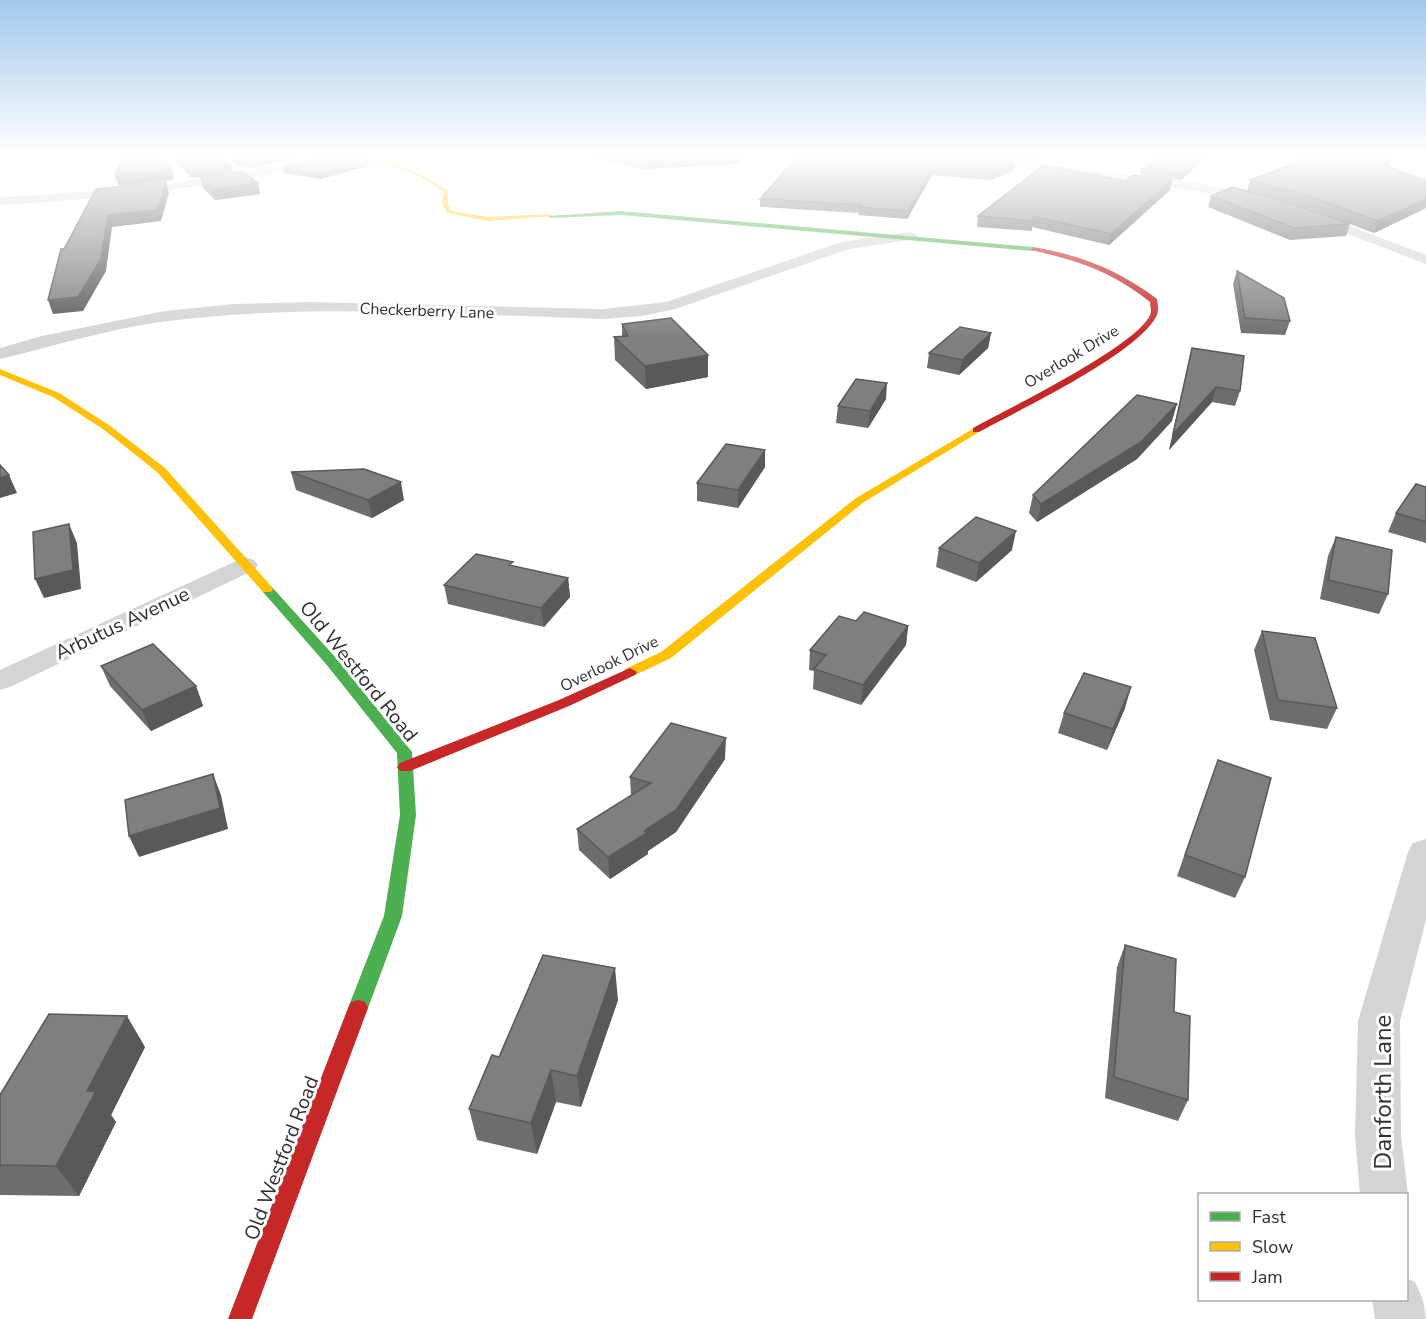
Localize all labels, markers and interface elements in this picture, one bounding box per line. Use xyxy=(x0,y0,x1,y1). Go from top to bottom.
street label: Checkerberry Lane xyxy=(359,298,495,324)
street label: Overlook Drive xyxy=(1020,320,1123,394)
street label: Arbutus Avenue xyxy=(50,580,194,666)
street label: Old Westford Road xyxy=(293,595,424,747)
street label: Overlook Drive xyxy=(556,631,662,697)
street label: Danforth Lane xyxy=(1367,1015,1399,1169)
street label: Old Westford Road xyxy=(238,1072,325,1244)
legend xyxy=(1198,1193,1408,1301)
text: Fast xyxy=(1252,1205,1287,1229)
text: Slow xyxy=(1252,1235,1293,1259)
text: Jam xyxy=(1251,1265,1283,1289)

